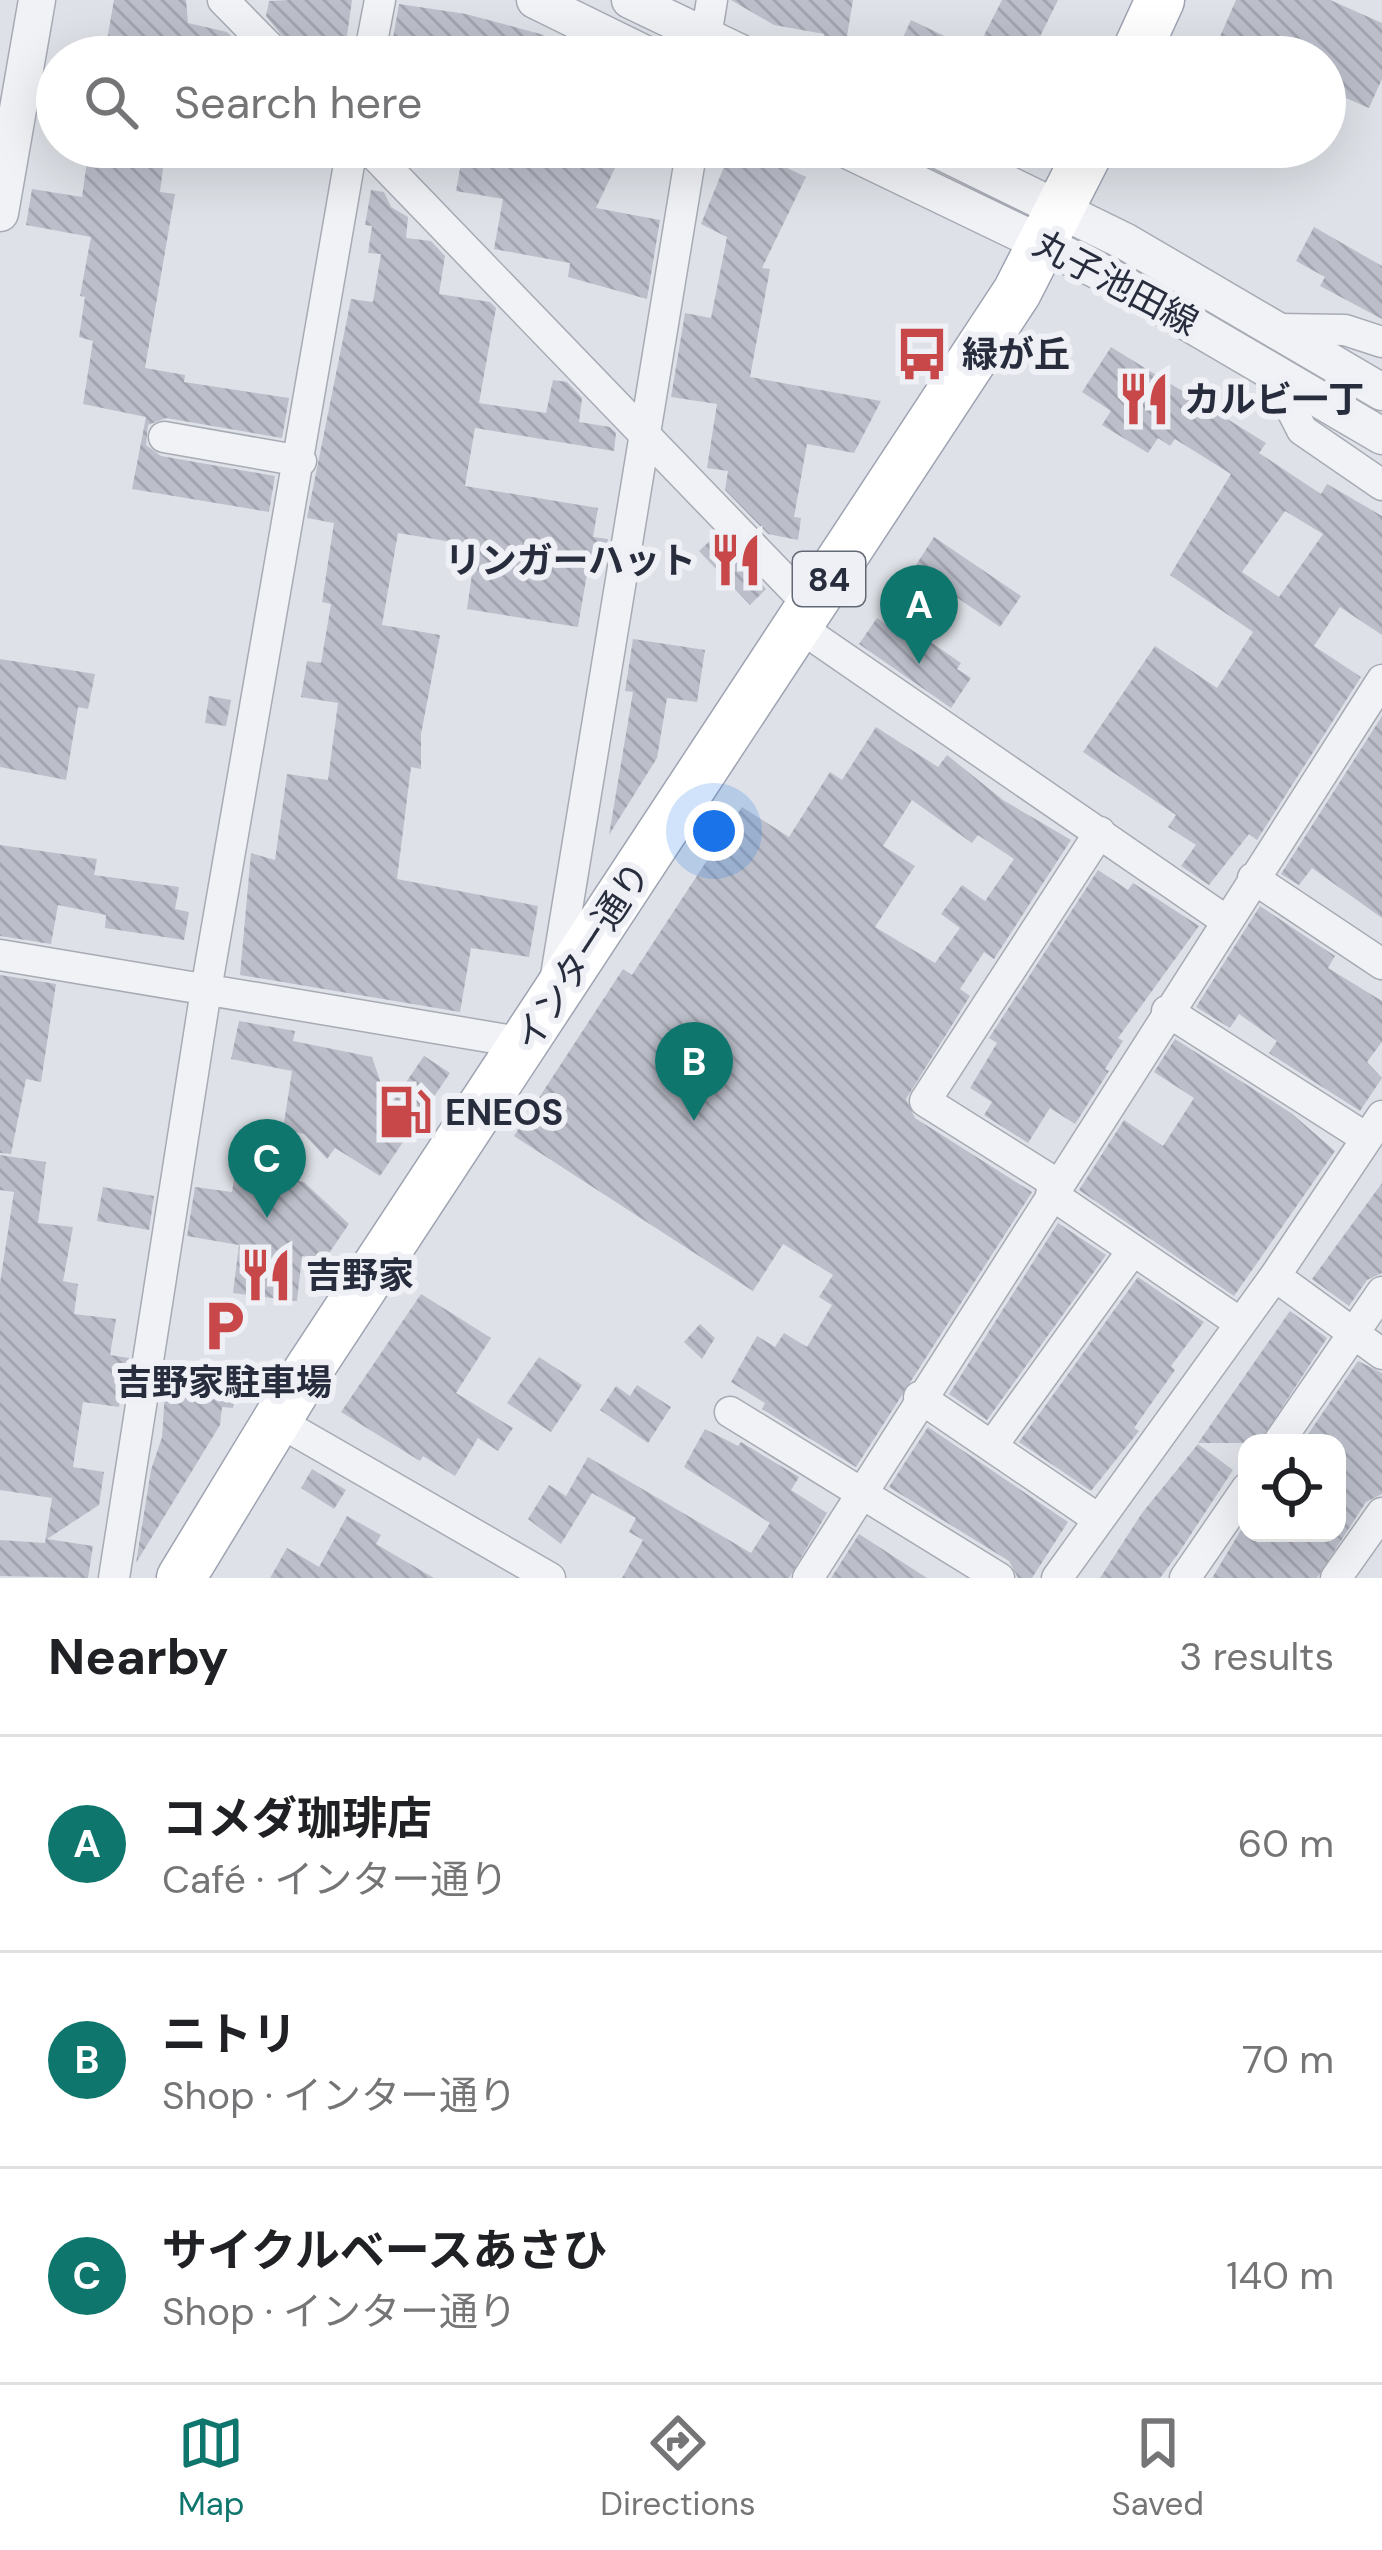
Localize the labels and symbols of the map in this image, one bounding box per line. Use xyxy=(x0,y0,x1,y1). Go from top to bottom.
street label: 丸子池田線 xyxy=(1025,220,1207,346)
bus stop icon: 緑が丘 xyxy=(893,325,951,383)
place label: 緑が丘 xyxy=(962,331,1070,378)
restaurant icon: カルビ一丁 xyxy=(1115,370,1173,428)
place label: カルビ一丁 xyxy=(1184,376,1364,423)
restaurant icon: リンガーハット xyxy=(707,531,765,589)
place label: リンガーハット xyxy=(445,537,696,584)
road number: 84 xyxy=(793,552,865,606)
pin: A xyxy=(880,565,958,664)
your location xyxy=(684,801,744,861)
street label: インター通り xyxy=(503,853,661,1059)
pin: B xyxy=(655,1022,733,1121)
fuel station icon: ENEOS xyxy=(376,1083,434,1141)
place label: ENEOS xyxy=(445,1089,563,1136)
pin: C xyxy=(228,1119,306,1218)
restaurant icon: 吉野家 xyxy=(237,1246,295,1304)
place label: 吉野家 xyxy=(306,1252,414,1299)
parking icon: 吉野家駐車場 xyxy=(195,1297,253,1355)
place label: 吉野家駐車場 xyxy=(116,1359,332,1406)

